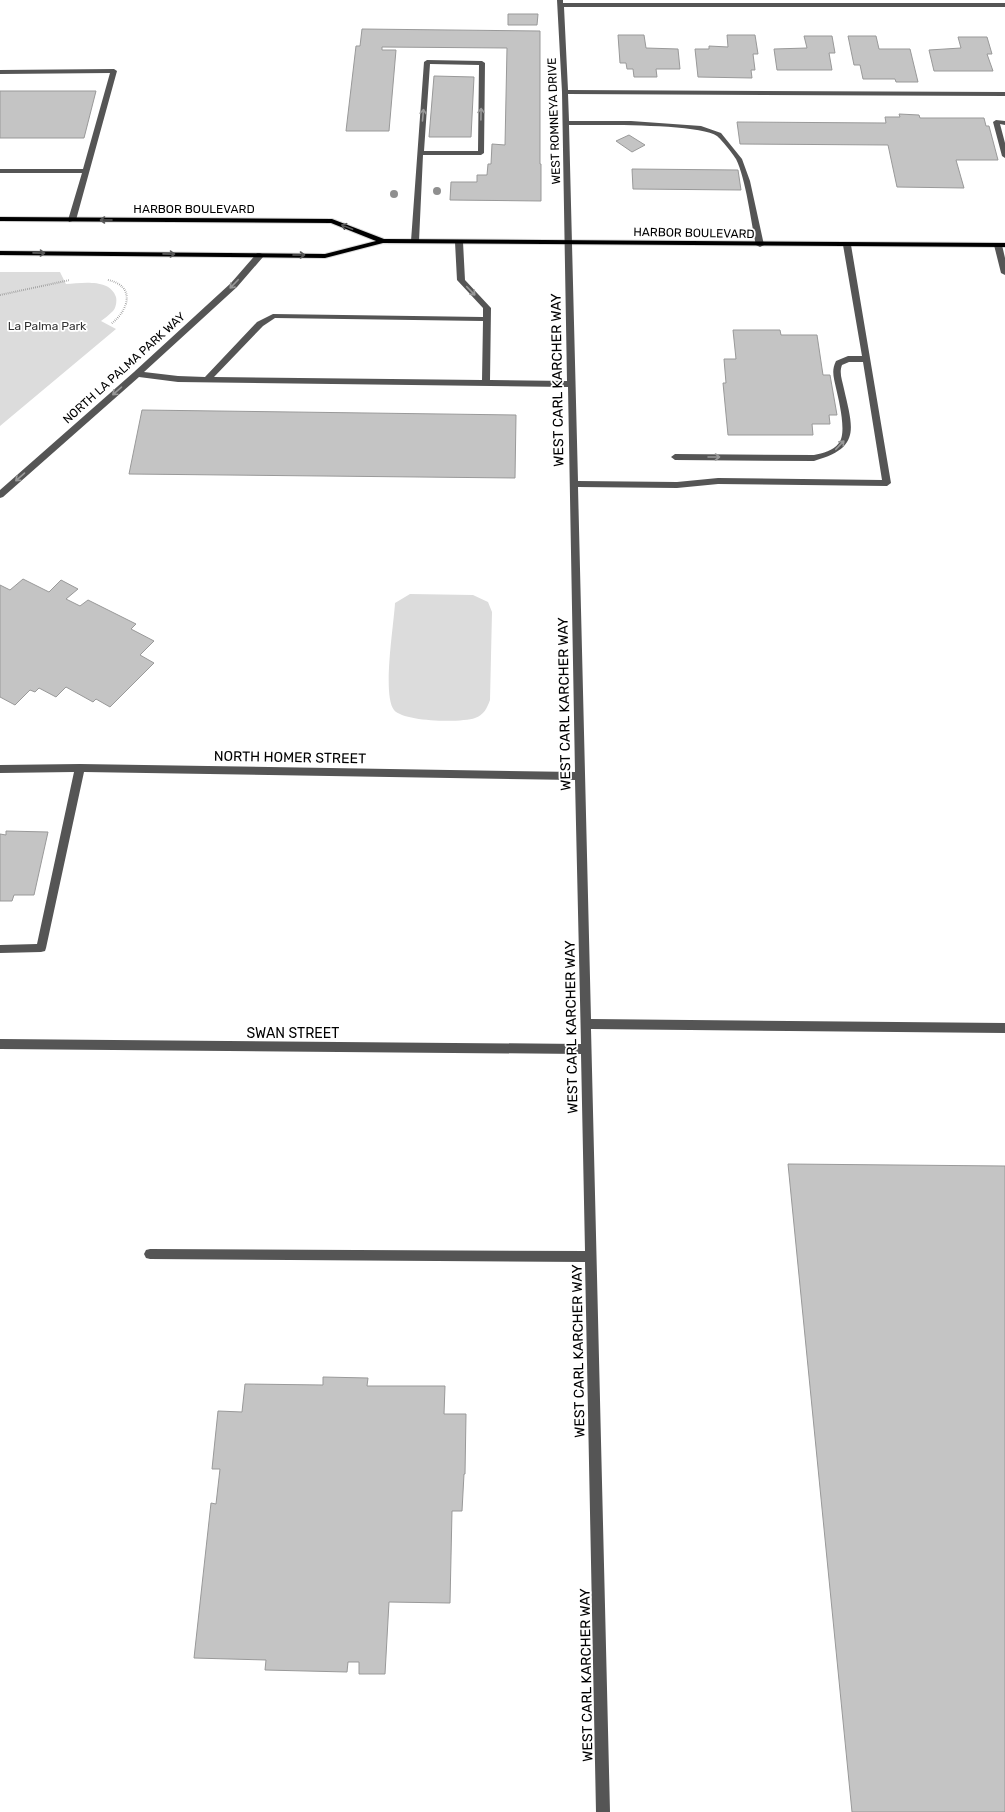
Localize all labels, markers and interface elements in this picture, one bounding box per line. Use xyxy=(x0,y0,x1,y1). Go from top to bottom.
street label: WEST ROMNEYA DRIVE xyxy=(545,57,563,185)
one-way arrow xyxy=(477,108,485,121)
one-way arrow xyxy=(419,109,426,122)
street label: HARBOR BOULEVARD xyxy=(133,202,255,216)
one-way arrow xyxy=(100,216,113,224)
one-way arrow xyxy=(341,223,353,231)
street label: HARBOR BOULEVARD xyxy=(633,225,755,241)
one-way arrow xyxy=(32,249,45,257)
one-way arrow xyxy=(162,250,175,258)
one-way arrow xyxy=(292,251,305,259)
one-way arrow xyxy=(229,279,239,289)
one-way arrow xyxy=(466,286,476,296)
street label: WEST CARL KARCHER WAY xyxy=(547,293,568,467)
street label: NORTH LA PALMA PARK WAY xyxy=(60,309,188,427)
park label: La Palma Park xyxy=(8,319,87,333)
one-way arrow xyxy=(113,386,123,395)
one-way arrow xyxy=(835,440,845,450)
one-way arrow xyxy=(707,453,720,461)
one-way arrow xyxy=(15,473,25,482)
street label: WEST CARL KARCHER WAY xyxy=(554,617,575,791)
street label: NORTH HOMER STREET xyxy=(214,748,366,767)
street label: WEST CARL KARCHER WAY xyxy=(561,940,582,1114)
street label: SWAN STREET xyxy=(247,1025,339,1042)
street label: WEST CARL KARCHER WAY xyxy=(568,1264,589,1438)
street label: WEST CARL KARCHER WAY xyxy=(576,1588,597,1762)

